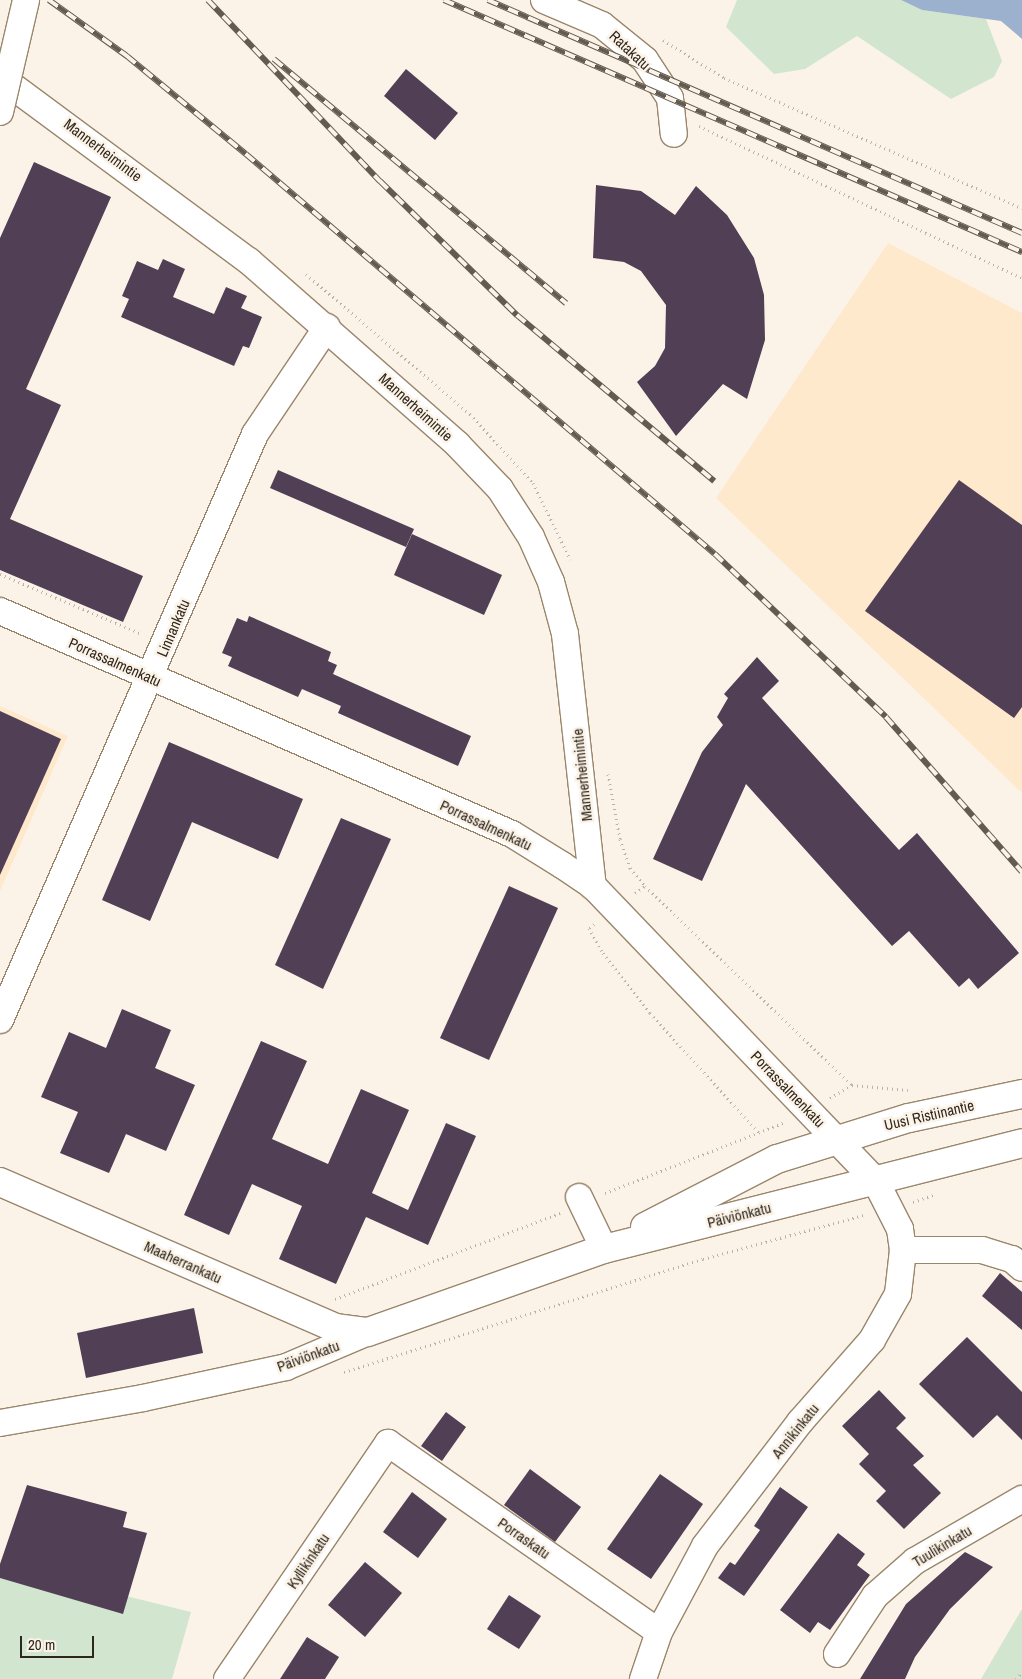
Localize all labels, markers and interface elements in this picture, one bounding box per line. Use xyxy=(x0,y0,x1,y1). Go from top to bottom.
street label: Ratakatu xyxy=(606,27,654,73)
street label: Mannerheimintie xyxy=(60,115,146,185)
street label: Mannerheimintie xyxy=(375,369,457,445)
street label: Linnankatu xyxy=(153,596,193,660)
street label: Porrassalmenkatu xyxy=(66,634,164,690)
street label: Mannerheimintie xyxy=(568,728,596,822)
street label: Porrassalmenkatu xyxy=(437,796,535,854)
street label: Porrassalmenkatu xyxy=(747,1047,829,1131)
street label: Uusi Ristiinantie xyxy=(882,1096,976,1134)
street label: Päiviönkatu xyxy=(705,1198,773,1232)
street label: Maaherrankatu xyxy=(142,1237,224,1287)
street label: Päiviönkatu xyxy=(274,1336,342,1376)
street label: Annikinkatu xyxy=(768,1400,822,1462)
street label: Porraskatu xyxy=(494,1514,554,1562)
street label: Tuulikinkatu xyxy=(909,1521,975,1571)
street label: Kyllikinkatu xyxy=(283,1530,333,1592)
scale bar xyxy=(22,1626,96,1658)
text: 20 m xyxy=(28,1634,55,1655)

